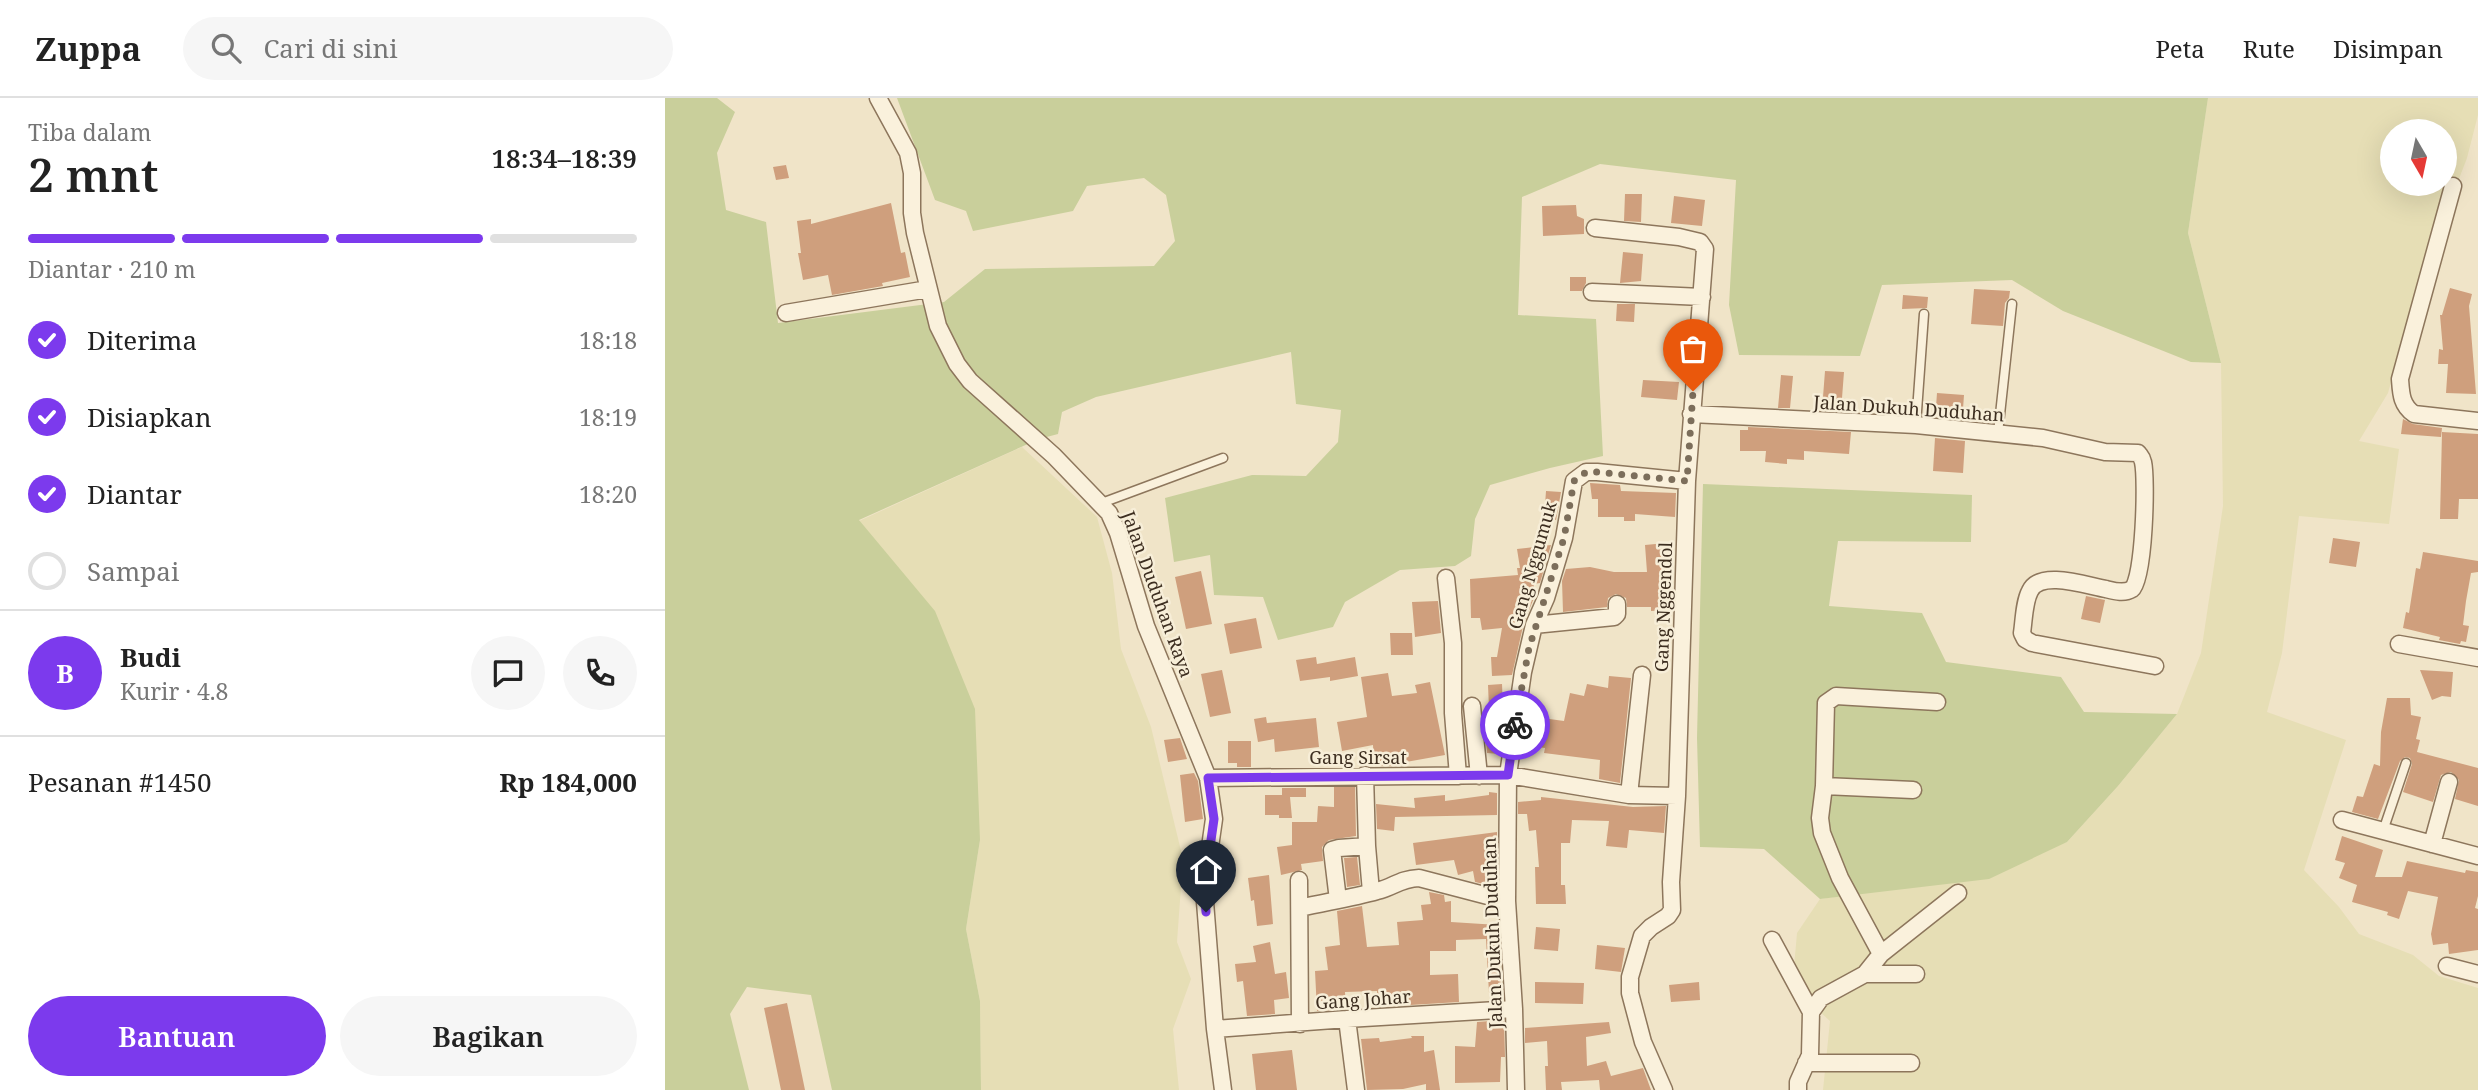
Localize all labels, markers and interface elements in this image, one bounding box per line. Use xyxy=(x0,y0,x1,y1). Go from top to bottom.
search box xyxy=(183,17,673,80)
text: Zuppa xyxy=(35,26,141,71)
icon: search xyxy=(207,29,245,67)
text: Cari di sini xyxy=(263,30,398,66)
text: Peta xyxy=(2155,32,2205,65)
text: Rute xyxy=(2243,32,2295,65)
text: Disimpan xyxy=(2333,32,2443,65)
text: Tiba dalam xyxy=(28,116,151,148)
north arrow xyxy=(2380,119,2457,196)
map controls xyxy=(2380,119,2457,196)
text: 18:34–18:39 xyxy=(491,140,637,176)
text: 2 mnt xyxy=(28,143,159,205)
text: Diantar · 210 m xyxy=(28,253,196,285)
pin xyxy=(1663,319,1723,391)
icon: check xyxy=(28,321,66,359)
text: Diterima xyxy=(87,322,197,358)
text: 18:18 xyxy=(579,324,637,356)
icon: bag xyxy=(1674,330,1712,368)
street label: Jalan Dukuh Duduhan xyxy=(1812,389,2006,427)
icon: check xyxy=(28,398,66,436)
text: Disiapkan xyxy=(87,399,212,435)
text: 18:19 xyxy=(579,401,637,433)
icon: check xyxy=(28,475,66,513)
text: Diantar xyxy=(87,476,182,512)
text: 18:20 xyxy=(579,478,637,510)
street label: Gang Nggumuk xyxy=(1502,498,1562,632)
street label: Jalan Duduhan Raya xyxy=(1116,507,1199,680)
street label: Gang Nggendol xyxy=(1649,541,1677,673)
text: Sampai xyxy=(87,553,179,589)
button: chat xyxy=(471,636,545,710)
button: phone xyxy=(563,636,637,710)
text: Budi xyxy=(120,639,181,675)
text: B xyxy=(56,655,74,691)
text: Kurir · 4.8 xyxy=(120,675,228,707)
courier xyxy=(1480,690,1550,760)
icon: bike xyxy=(1496,706,1534,744)
street label: Gang Sirsat xyxy=(1309,745,1407,769)
text: Pesanan #1450 xyxy=(28,764,212,800)
text: Rp 184,000 xyxy=(499,764,637,800)
street label: Jalan Dukuh Duduhan xyxy=(1477,837,1507,1030)
pin xyxy=(1176,840,1236,912)
icon: home xyxy=(1187,851,1225,889)
street label: Gang Johar xyxy=(1314,984,1412,1014)
button: Bantuan xyxy=(28,996,326,1076)
button: Bagikan xyxy=(340,996,637,1076)

